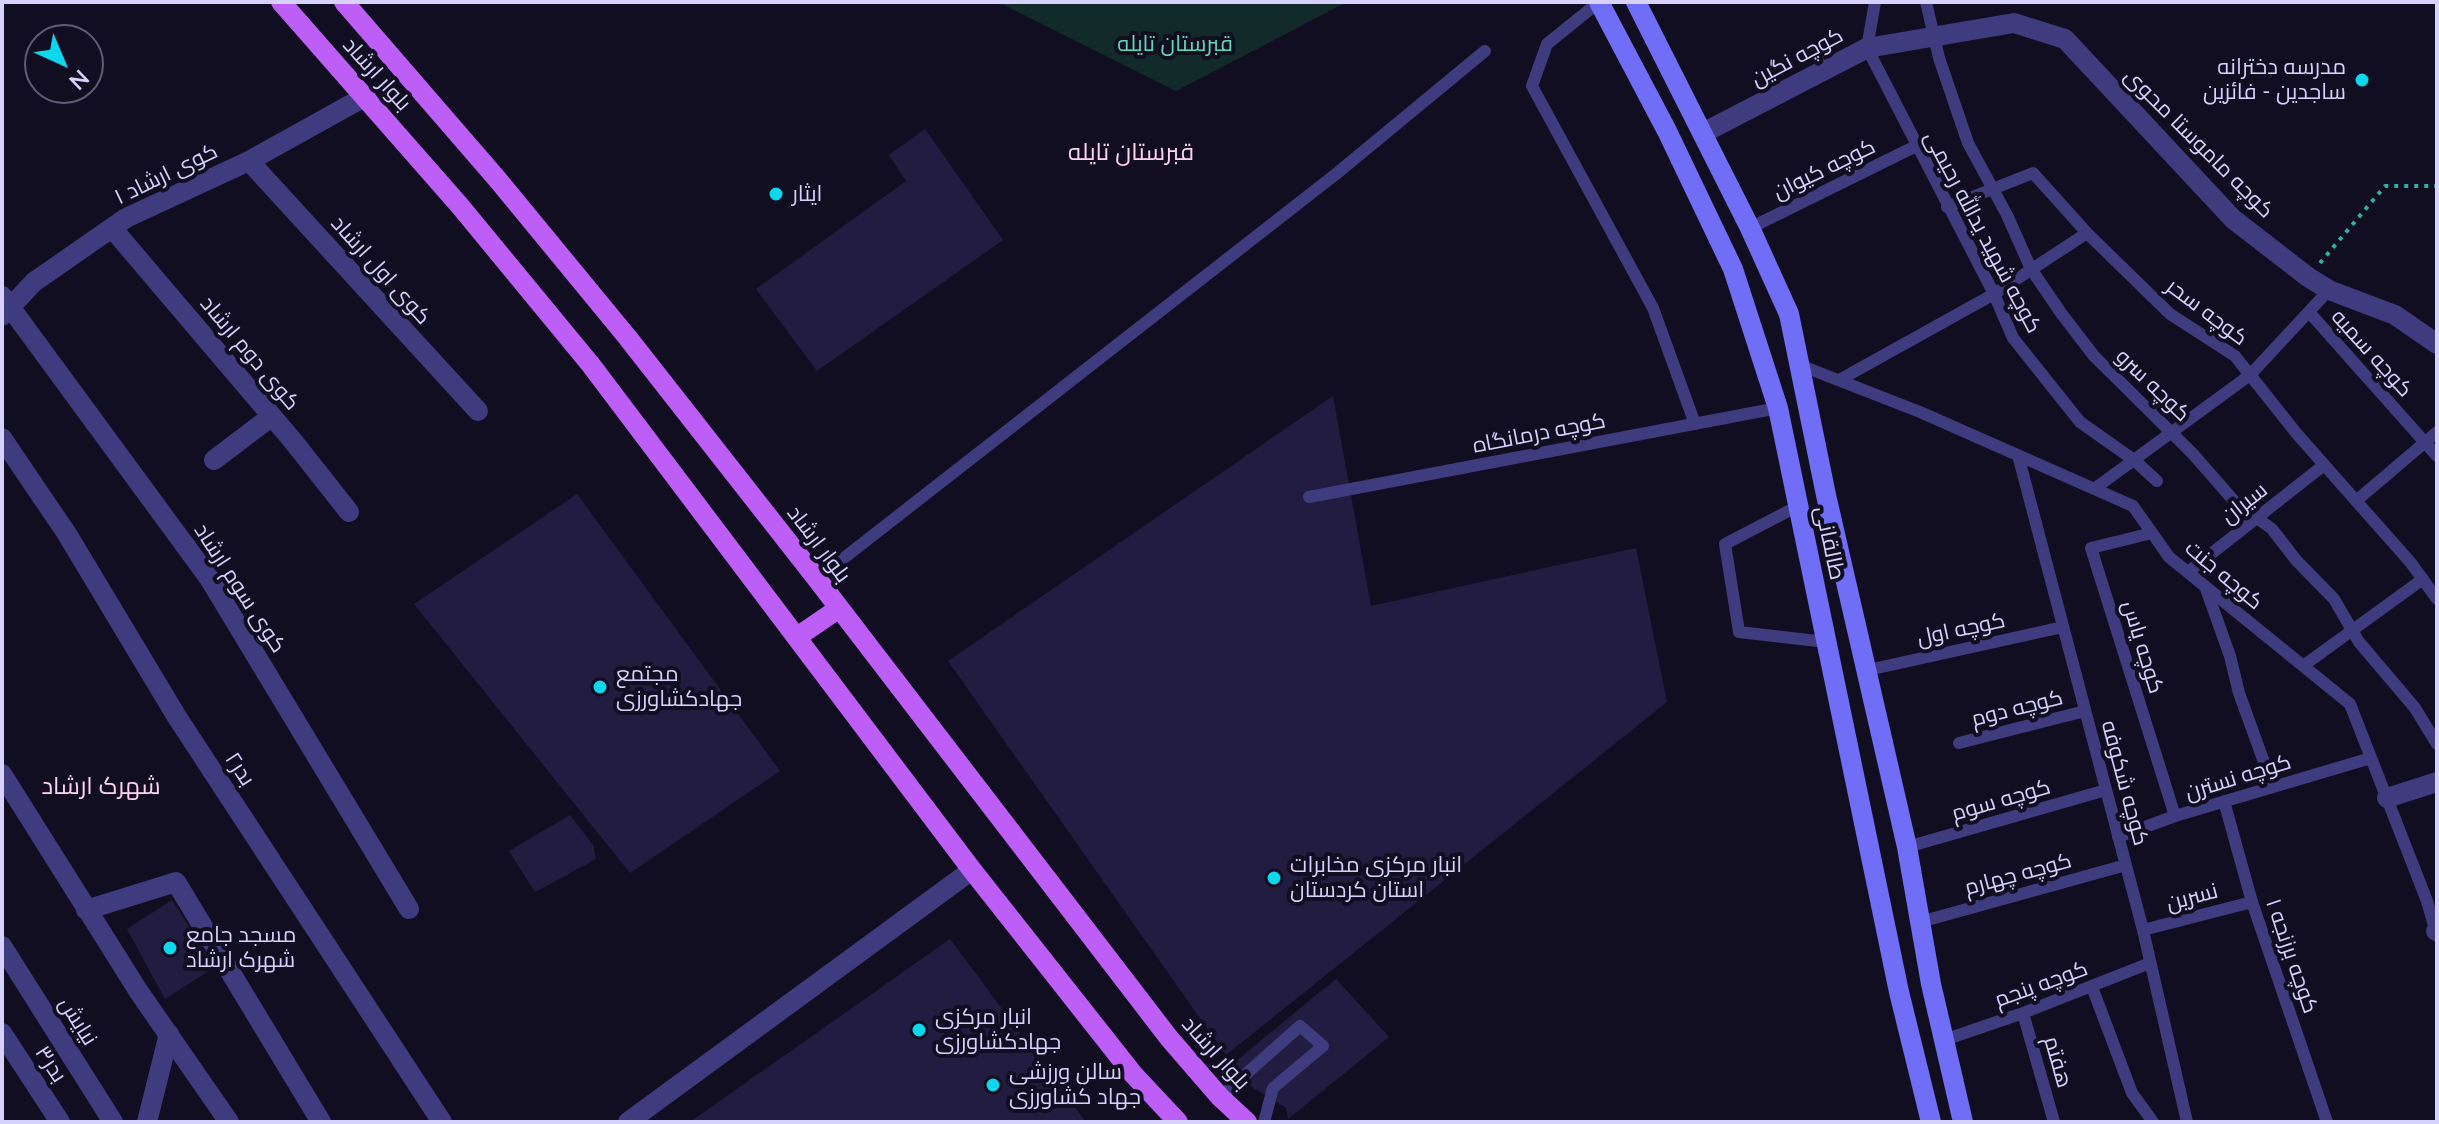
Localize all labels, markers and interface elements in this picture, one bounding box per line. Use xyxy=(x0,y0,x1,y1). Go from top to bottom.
street label: کوچه نگین xyxy=(1747,22,1847,92)
north arrow xyxy=(24,24,104,104)
park label: قبرستان تایله xyxy=(1117,31,1233,57)
street label: بلوار ارشاد xyxy=(337,32,417,116)
place label: مدرسه دخترانه ساجدین - فائزین xyxy=(2203,54,2346,106)
street label: کوچه ماموستا محوی xyxy=(2119,63,2279,223)
text: N xyxy=(64,65,95,96)
marker: مدرسه دخترانه ساجدین - فائزین xyxy=(2353,71,2371,89)
street label: کوچه شهید یدالله رحیمی xyxy=(1919,127,2047,337)
street label: کوچه کیوان xyxy=(1769,133,1879,205)
street label: کوی ارشاد ۱ xyxy=(110,138,222,210)
district label: قبرستان تایله xyxy=(1068,138,1194,166)
place label: ایثار xyxy=(792,181,823,207)
marker: ایثار xyxy=(767,185,785,203)
street label: کوی اول ارشاد xyxy=(325,210,437,330)
street label: کوچه سحر xyxy=(2161,273,2253,351)
street label: کوی دوم ارشاد xyxy=(195,291,305,415)
street label: کوچه سمیه xyxy=(2326,304,2418,402)
street label: کوچه سرو xyxy=(2110,343,2196,427)
street label: کوچه درمانگاه xyxy=(1470,407,1608,459)
street label: سیران xyxy=(2215,477,2273,529)
street label: بلوار ارشاد xyxy=(781,500,857,588)
street label: طالقانی xyxy=(1809,504,1851,582)
street label: کوی سوم ارشاد xyxy=(188,518,292,658)
street label: کوچه جنت xyxy=(2180,535,2268,615)
street label: کوچه یاس xyxy=(2116,597,2170,697)
street label: کوچه اول xyxy=(1914,607,2008,651)
place label: مجتمع جهادکشاورزی xyxy=(616,661,742,712)
marker: مجتمع جهادکشاورزی xyxy=(591,678,609,696)
street label: کوچه دوم xyxy=(1968,684,2066,732)
street label: کوچه شکوفه xyxy=(2096,718,2154,848)
street label: بدر۲ xyxy=(219,747,261,791)
street label: کوچه نسترن xyxy=(2182,748,2294,806)
district label: شهرک ارشاد xyxy=(41,772,161,800)
street label: کوچه سوم xyxy=(1948,773,2054,827)
street label: کوچه چهارم xyxy=(1962,847,2074,901)
place label: انبار مرکزی مخابرات استان کردستان xyxy=(1290,852,1462,904)
marker: انبار مرکزی مخابرات استان کردستان xyxy=(1265,869,1283,887)
street label: نسرین xyxy=(2163,877,2221,917)
street label: کوچه برزنجه ۱ xyxy=(2260,895,2324,1017)
place label: مسجد جامع شهرک ارشاد xyxy=(186,922,296,974)
marker: مسجد جامع شهرک ارشاد xyxy=(161,939,179,957)
street label: کوچه پنجم xyxy=(1991,955,2091,1013)
street label: نیایش xyxy=(53,992,103,1050)
place label: انبار مرکزی جهادکشاورزی xyxy=(935,1004,1061,1056)
street label: بلوار ارشاد xyxy=(1176,1011,1256,1095)
marker: انبار مرکزی جهادکشاورزی xyxy=(910,1021,928,1039)
street label: هفتم xyxy=(2038,1033,2078,1091)
street label: بدر۳ xyxy=(29,1041,73,1087)
place label: سالن ورزشی جهاد کشاورزی xyxy=(1009,1059,1141,1110)
marker: سالن ورزشی جهاد کشاورزی xyxy=(984,1076,1002,1094)

